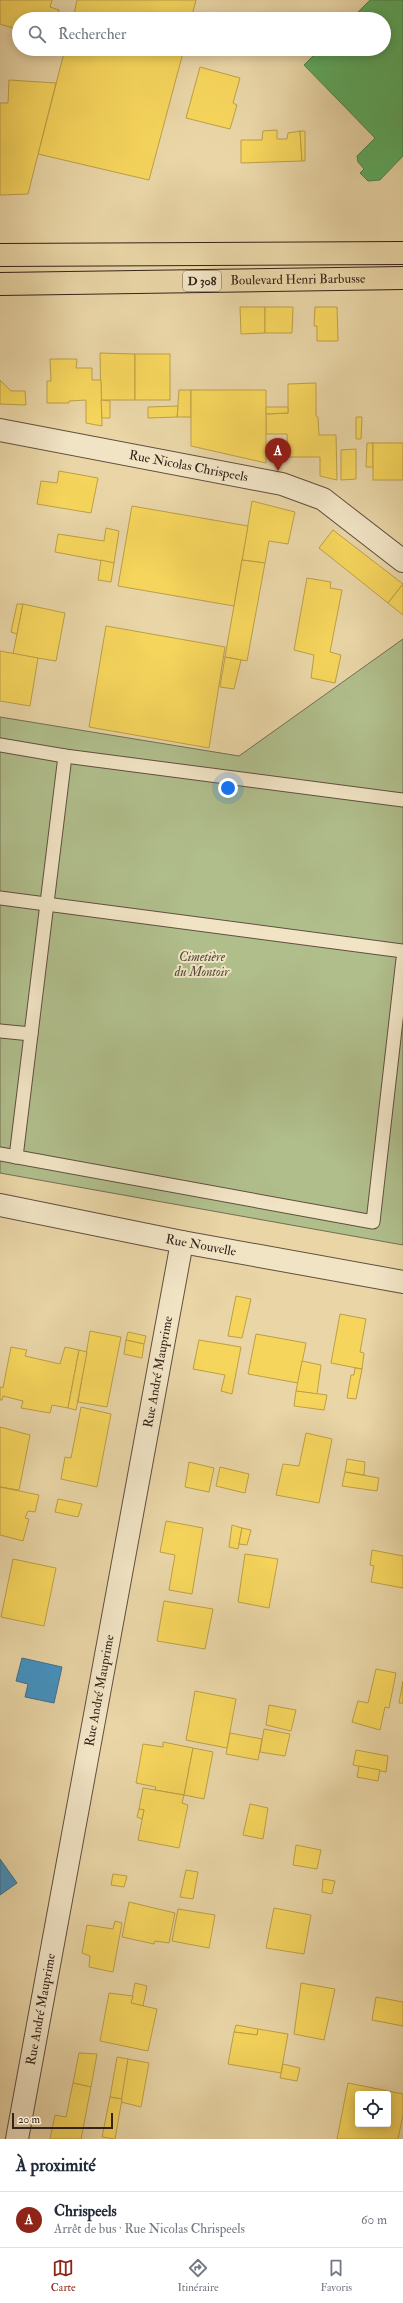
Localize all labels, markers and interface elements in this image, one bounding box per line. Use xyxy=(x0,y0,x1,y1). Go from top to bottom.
search box xyxy=(12,12,391,56)
icon: search xyxy=(26,23,48,45)
text: Rechercher xyxy=(58,25,126,44)
road number: D 308 xyxy=(183,271,221,291)
street label: Boulevard Henri Barbusse xyxy=(230,271,366,289)
pin: A xyxy=(265,438,291,471)
street label: Rue Nicolas Chrispeels xyxy=(128,447,250,485)
your location xyxy=(218,778,238,798)
park label: Cimetière du Montoir xyxy=(174,949,230,980)
street label: Rue Nouvelle xyxy=(164,1231,238,1260)
street label: Rue André Mauprime xyxy=(140,1314,176,1429)
street label: Rue André Mauprime xyxy=(81,1633,118,1748)
street label: Rue André Mauprime xyxy=(23,1951,59,2066)
map controls xyxy=(355,2091,391,2127)
button: locate xyxy=(355,2091,391,2127)
scale bar xyxy=(12,2111,113,2130)
text: 20 m xyxy=(18,2113,40,2126)
text: À proximité xyxy=(16,2155,96,2176)
text: Chrispeels xyxy=(54,2202,117,2221)
text: A xyxy=(25,2212,33,2228)
text: 60 m xyxy=(361,2212,387,2228)
text: Arrêt de bus · Rue Nicolas Chrispeels xyxy=(54,2221,245,2237)
tab: Carte xyxy=(51,2257,76,2294)
tab: Itinéraire xyxy=(177,2257,219,2294)
tab: Favoris xyxy=(320,2257,352,2294)

